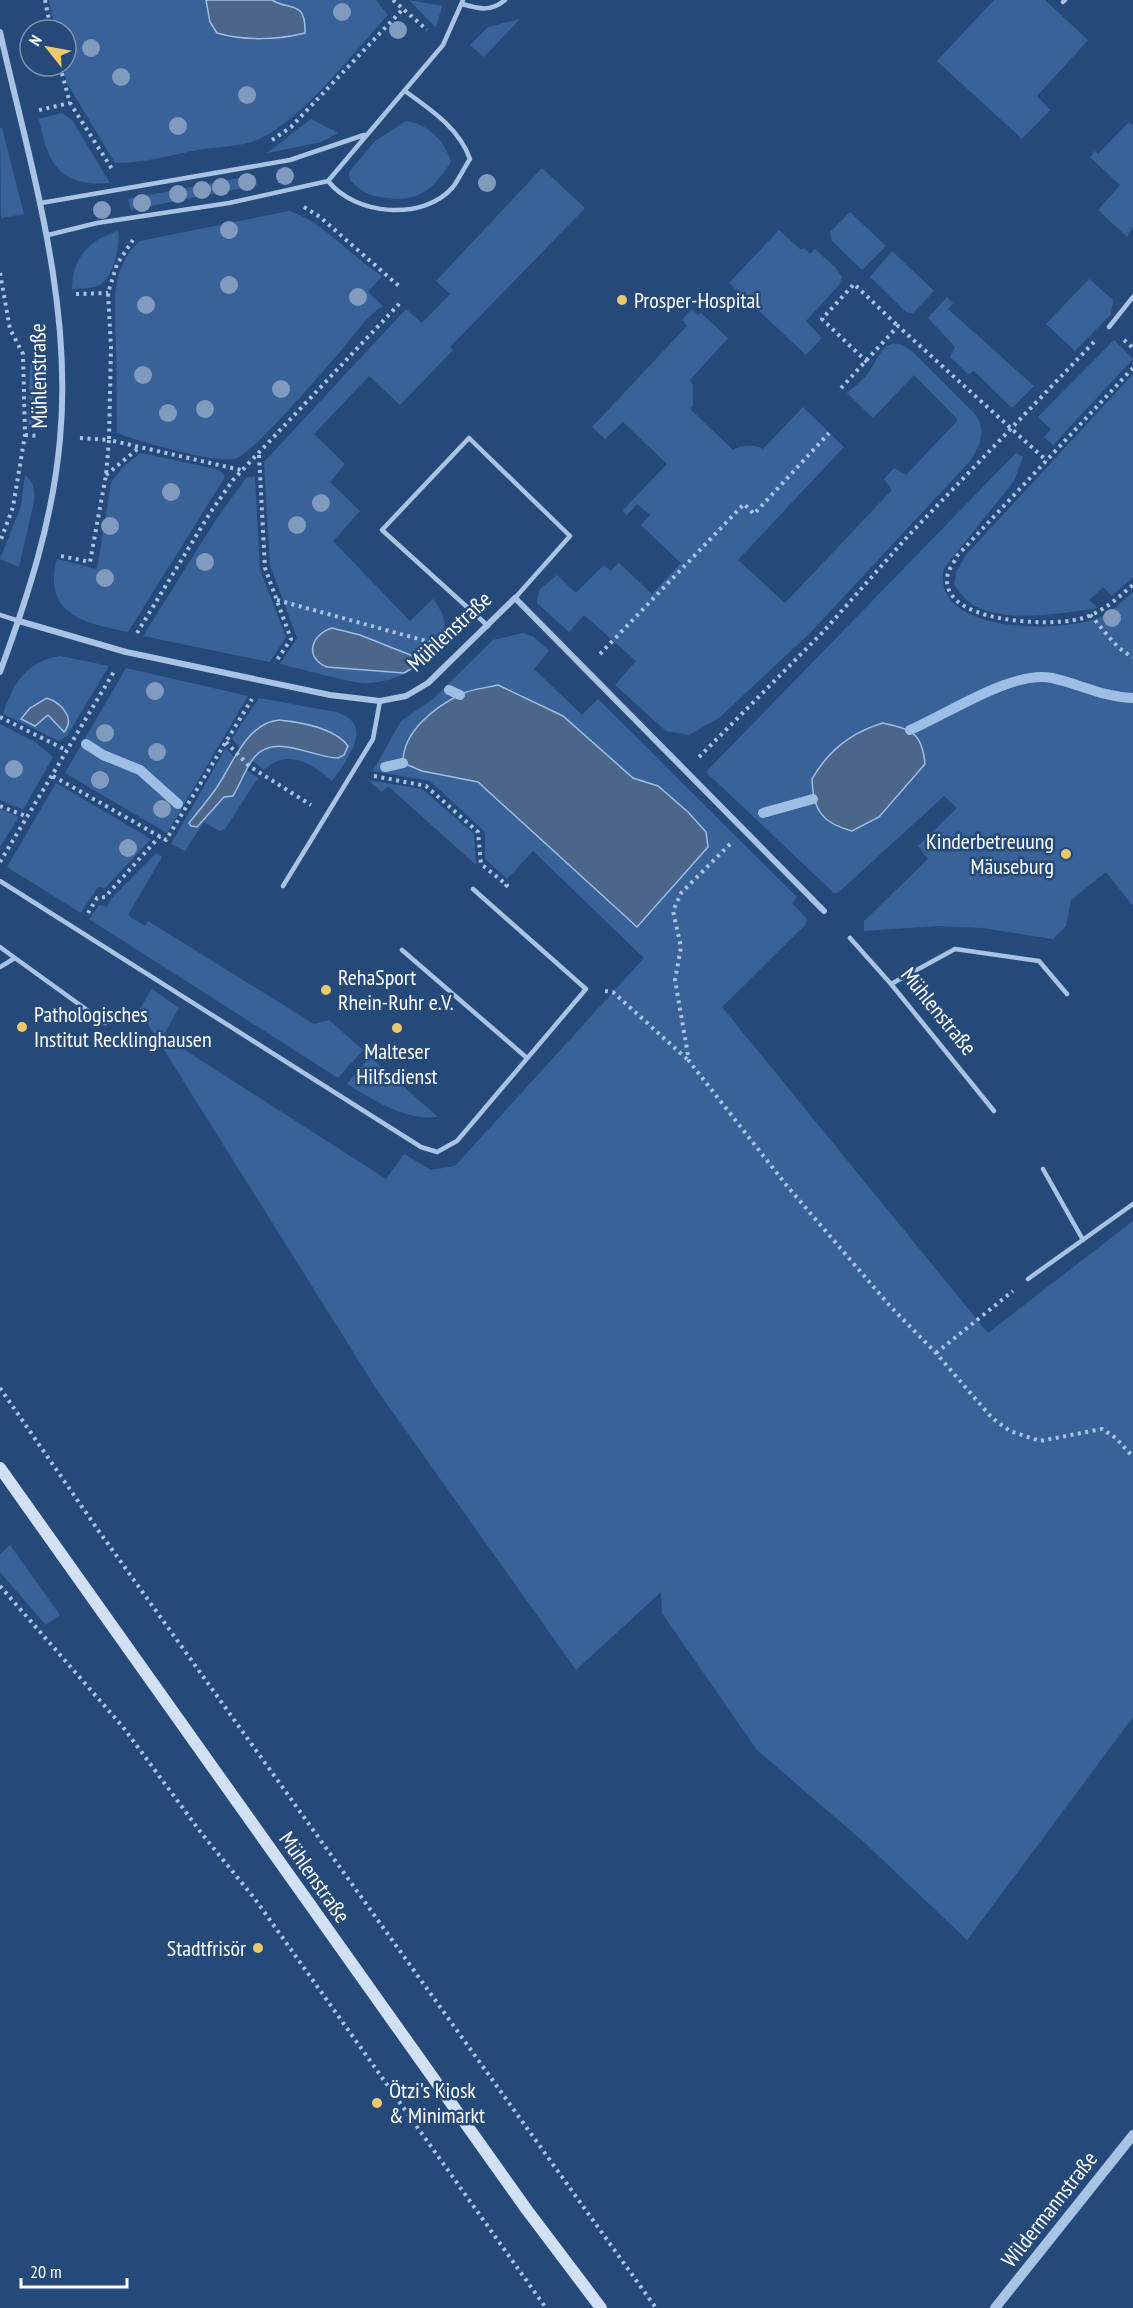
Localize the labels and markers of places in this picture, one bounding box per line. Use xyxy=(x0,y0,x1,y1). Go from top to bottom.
place label: Prosper-Hospital xyxy=(634,286,761,314)
marker: Prosper-Hospital xyxy=(615,293,629,307)
place label: Kinderbetreuung Mäuseburg xyxy=(926,827,1054,880)
marker: Kinderbetreuung Mäuseburg xyxy=(1059,847,1073,861)
place label: RehaSport Rhein-Ruhr e.V. xyxy=(338,963,454,1016)
marker: RehaSport Rhein-Ruhr e.V. xyxy=(319,983,333,997)
place label: Pathologisches Institut Recklinghausen xyxy=(34,1000,212,1053)
marker: Pathologisches Institut Recklinghausen xyxy=(15,1020,29,1034)
marker: Malteser Hilfsdienst xyxy=(390,1021,404,1035)
place label: Malteser Hilfsdienst xyxy=(356,1037,438,1090)
place label: Stadtfrisör xyxy=(167,1934,246,1962)
marker: Stadtfrisör xyxy=(251,1941,265,1955)
place label: Ötzi's Kiosk & Minimarkt xyxy=(389,2076,485,2129)
marker: Ötzi's Kiosk & Minimarkt xyxy=(370,2096,384,2110)

